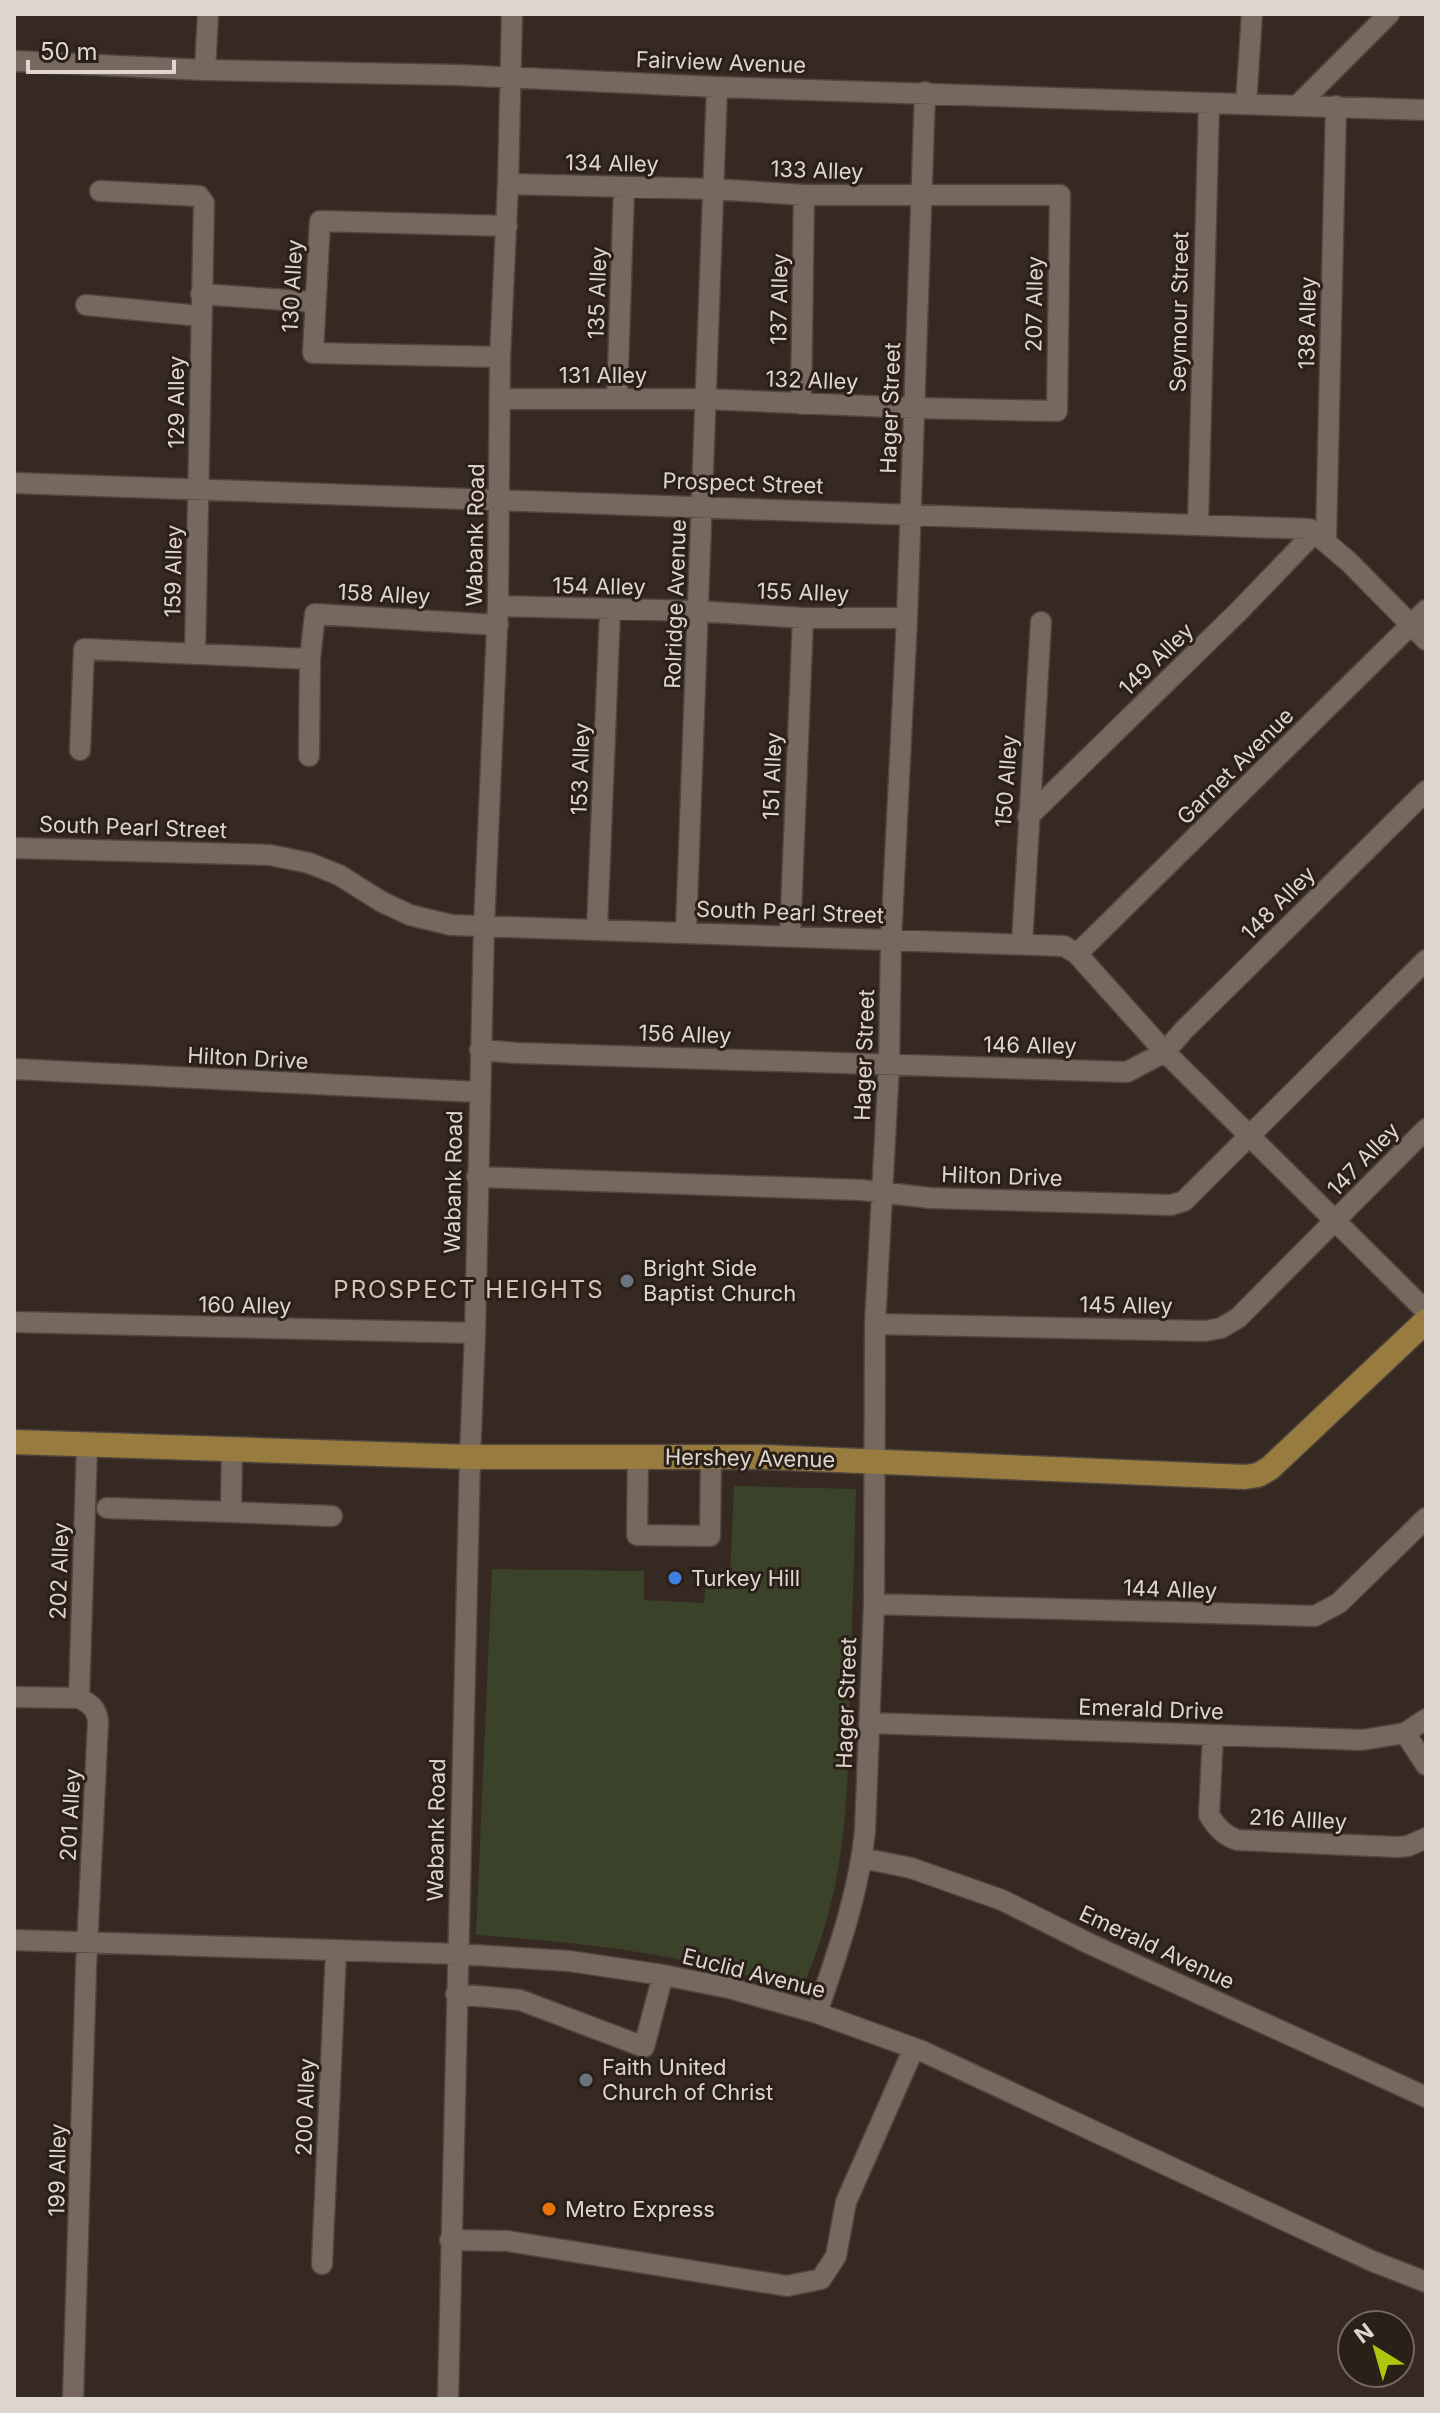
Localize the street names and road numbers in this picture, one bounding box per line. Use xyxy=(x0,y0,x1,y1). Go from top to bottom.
street label: Fairview Avenue xyxy=(635,46,807,78)
street label: 134 Alley xyxy=(565,149,659,177)
street label: 133 Alley xyxy=(770,155,864,185)
street label: Seymour Street xyxy=(1165,231,1193,393)
street label: 130 Alley xyxy=(277,239,307,333)
street label: 135 Alley xyxy=(582,246,612,340)
street label: 137 Alley xyxy=(765,253,793,345)
street label: 207 Alley xyxy=(1020,256,1048,352)
street label: 138 Alley xyxy=(1293,276,1321,370)
street label: Hager Street xyxy=(875,342,905,474)
street label: 129 Alley xyxy=(163,356,189,448)
street label: 131 Alley xyxy=(559,362,647,388)
street label: 132 Alley xyxy=(765,365,859,395)
street label: Wabank Road xyxy=(461,463,489,607)
street label: Prospect Street xyxy=(662,467,824,499)
street label: Rolridge Avenue xyxy=(659,519,691,689)
street label: 159 Alley xyxy=(159,524,187,618)
street label: 154 Alley xyxy=(552,572,646,600)
street label: 155 Alley xyxy=(756,577,850,607)
street label: 158 Alley xyxy=(337,579,431,609)
street label: 149 Alley xyxy=(1113,617,1199,701)
street label: Garnet Avenue xyxy=(1171,702,1299,830)
street label: 153 Alley xyxy=(565,722,595,816)
street label: 151 Alley xyxy=(757,732,787,820)
street label: 150 Alley xyxy=(990,734,1022,828)
street label: South Pearl Street xyxy=(38,811,228,843)
street label: 148 Alley xyxy=(1236,861,1320,945)
street label: South Pearl Street xyxy=(695,896,885,928)
street label: Hager Street xyxy=(849,989,879,1121)
street label: 156 Alley xyxy=(638,1019,732,1049)
street label: 146 Alley xyxy=(983,1031,1077,1059)
street label: Hilton Drive xyxy=(187,1042,309,1074)
street label: Wabank Road xyxy=(439,1110,467,1254)
street label: 147 Alley xyxy=(1322,1117,1404,1201)
street label: Hilton Drive xyxy=(941,1161,1063,1191)
street label: 160 Alley xyxy=(198,1291,292,1319)
street label: 145 Alley xyxy=(1079,1291,1173,1319)
street label: Hershey Avenue xyxy=(665,1444,835,1472)
street label: 202 Alley xyxy=(44,1522,74,1620)
street label: 144 Alley xyxy=(1122,1574,1218,1604)
street label: Hager Street xyxy=(831,1637,861,1769)
street label: Emerald Drive xyxy=(1078,1693,1224,1725)
street label: Wabank Road xyxy=(422,1758,450,1902)
street label: 201 Alley xyxy=(55,1768,85,1862)
street label: 216 Allley xyxy=(1248,1803,1348,1835)
street label: Emerald Avenue xyxy=(1075,1900,1239,1994)
street label: Euclid Avenue xyxy=(680,1943,828,2003)
street label: 200 Alley xyxy=(290,2058,320,2156)
street label: 199 Alley xyxy=(43,2123,71,2217)

